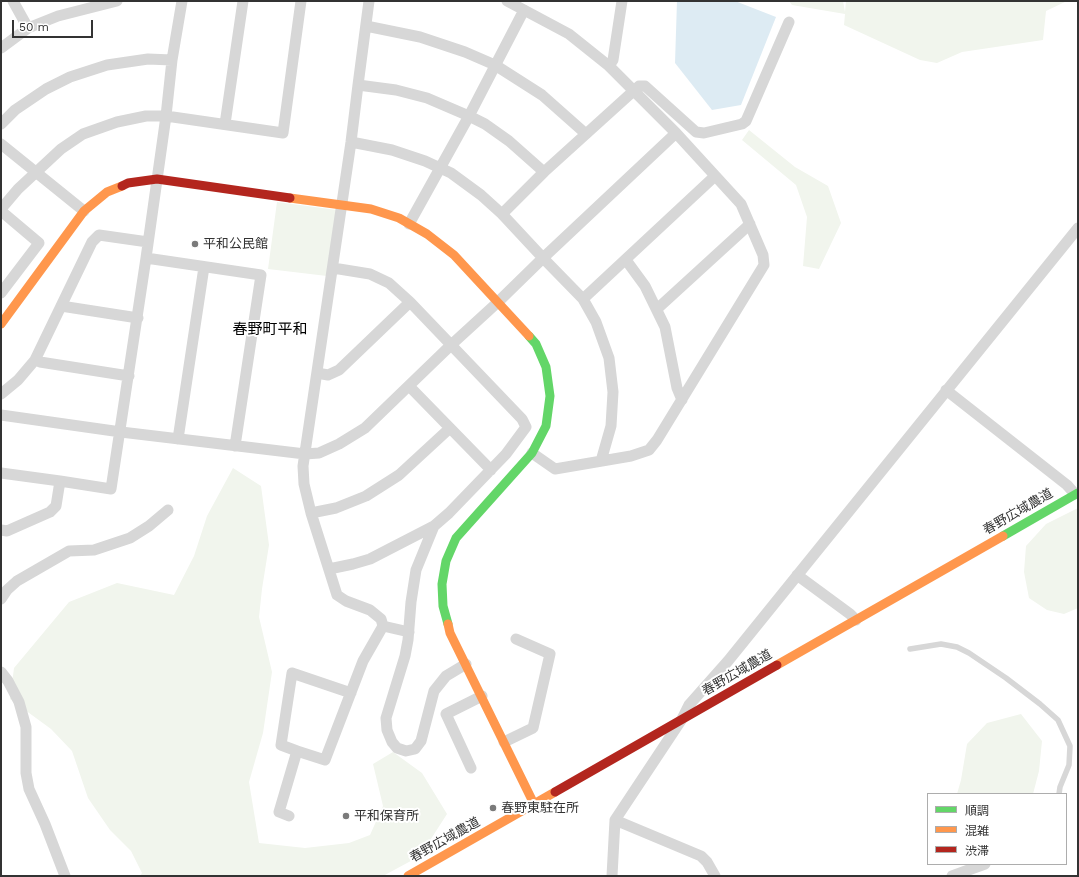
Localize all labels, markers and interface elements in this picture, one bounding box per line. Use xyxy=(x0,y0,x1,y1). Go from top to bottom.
scale bar xyxy=(14,12,95,38)
text: 50 m xyxy=(19,20,49,34)
place label: 平和公民館 xyxy=(203,236,268,252)
marker: 平和公民館 xyxy=(190,239,200,249)
district label: 春野町平和 xyxy=(233,321,307,339)
street label: 春野広域農道 xyxy=(980,486,1056,538)
street label: 春野広域農道 xyxy=(699,647,775,699)
legend xyxy=(927,793,1067,865)
place label: 春野東駐在所 xyxy=(501,800,579,816)
marker: 春野東駐在所 xyxy=(488,803,498,813)
text: 順調 xyxy=(965,804,989,818)
place label: 平和保育所 xyxy=(354,808,419,824)
marker: 平和保育所 xyxy=(341,811,351,821)
street label: 春野広域農道 xyxy=(407,814,483,866)
text: 混雑 xyxy=(965,824,989,838)
text: 渋滞 xyxy=(965,844,989,858)

